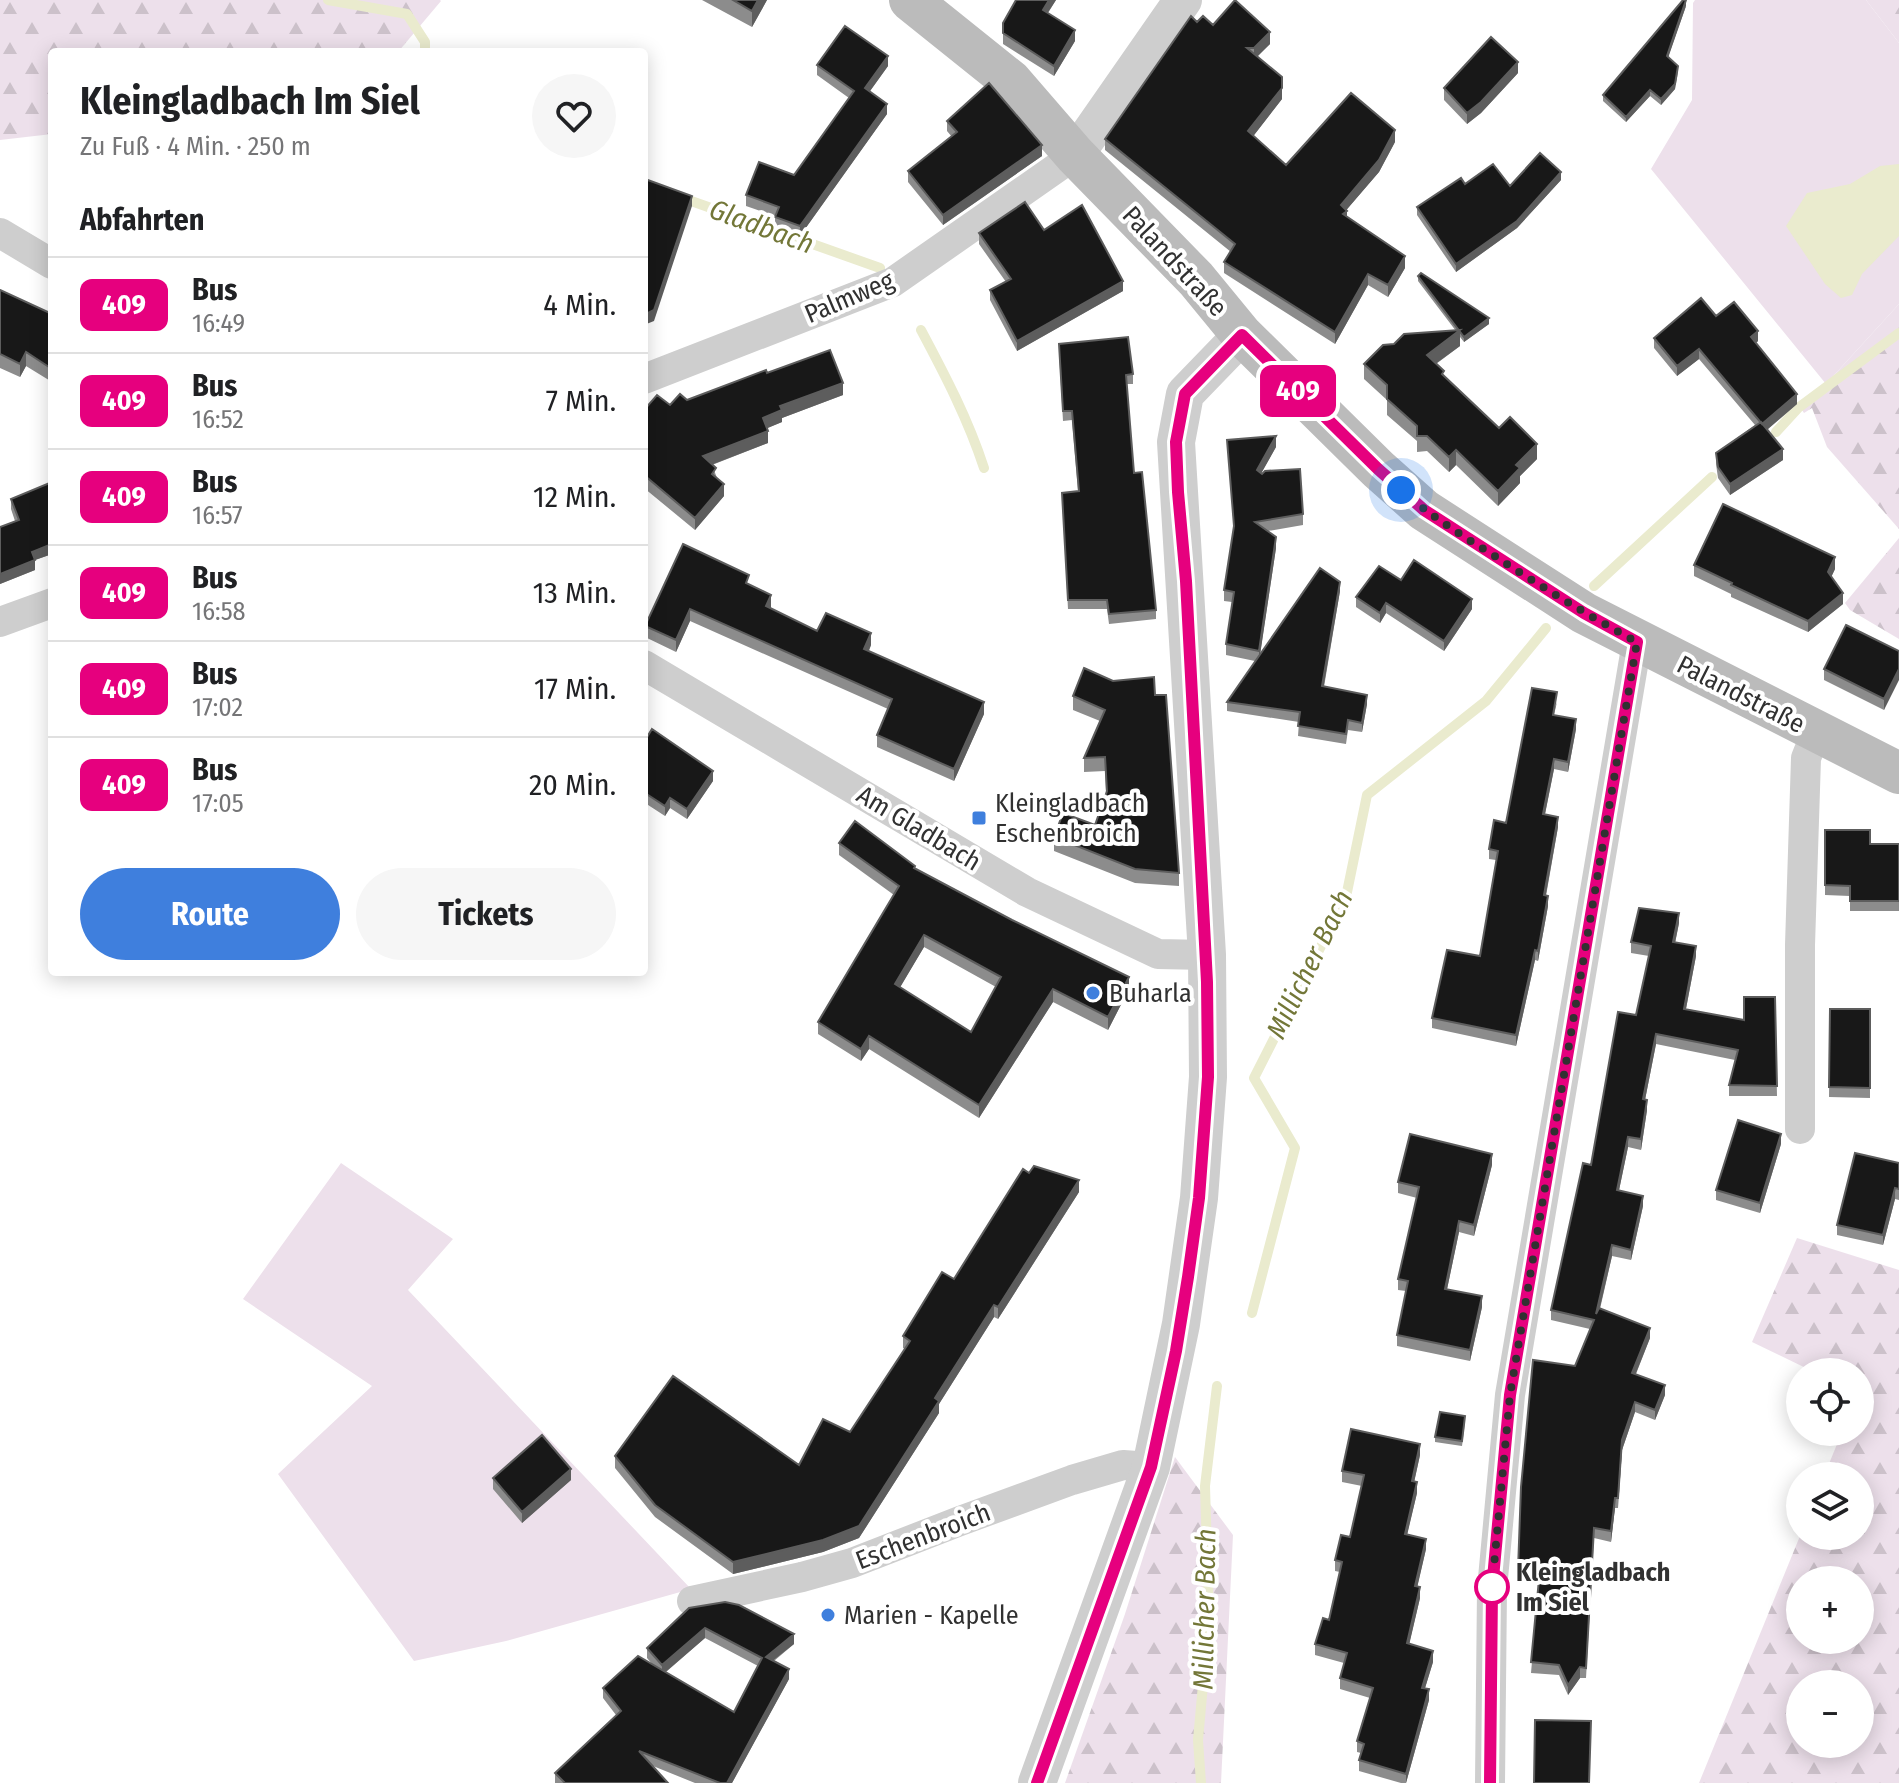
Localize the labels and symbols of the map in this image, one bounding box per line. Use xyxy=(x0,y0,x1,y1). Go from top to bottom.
water label: Gladbach xyxy=(705,192,818,261)
street label: Palandstraße xyxy=(1116,200,1233,323)
street label: Palmweg xyxy=(800,265,899,330)
line badge: 409 xyxy=(1252,365,1344,417)
your location xyxy=(1381,470,1421,510)
street label: Palandstraße xyxy=(1672,649,1810,740)
street label: Am Gladbach xyxy=(851,779,986,878)
place label: Kleingladbach Eschenbroich xyxy=(995,788,1145,849)
marker: Kleingladbach Eschenbroich xyxy=(970,809,988,827)
water label: Millicher Bach xyxy=(1259,885,1360,1044)
place label: Buharla xyxy=(1109,978,1192,1009)
marker: Buharla xyxy=(1084,984,1102,1002)
street label: Eschenbroich xyxy=(851,1497,995,1576)
water label: Millicher Bach xyxy=(1187,1528,1222,1690)
place label: Kleingladbach Im Siel xyxy=(1516,1557,1670,1618)
marker: Kleingladbach Im Siel xyxy=(1475,1570,1509,1604)
place label: Marien - Kapelle xyxy=(844,1600,1019,1631)
marker: Marien - Kapelle xyxy=(819,1606,837,1624)

